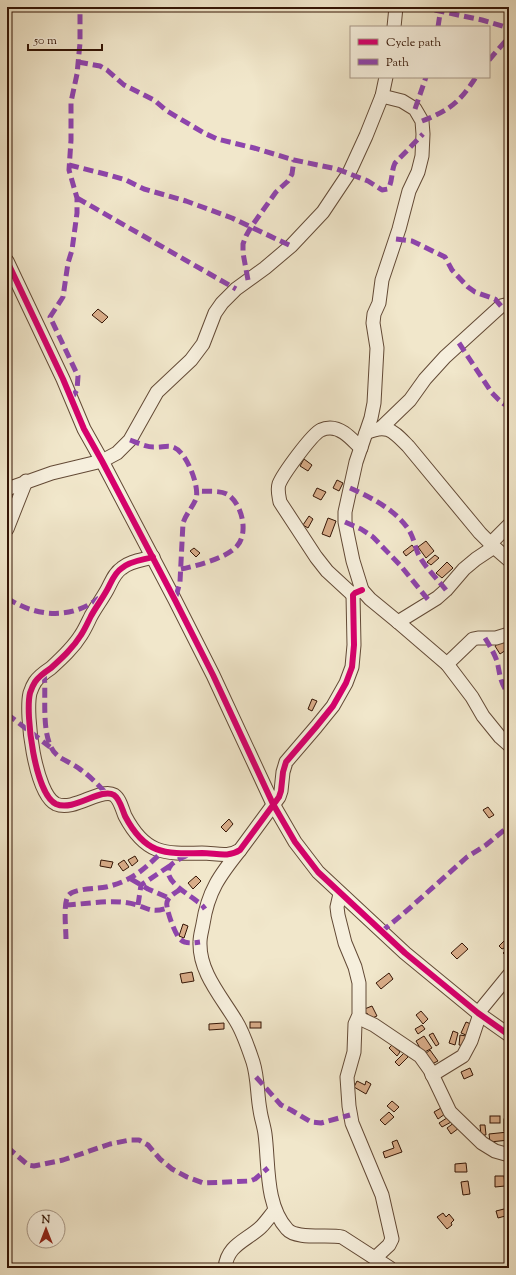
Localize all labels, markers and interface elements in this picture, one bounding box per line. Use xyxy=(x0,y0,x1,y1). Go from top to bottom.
scale bar xyxy=(28,26,102,52)
legend xyxy=(350,26,490,78)
text: 50 m xyxy=(33,32,57,50)
text: Cycle path xyxy=(386,34,441,52)
text: Path xyxy=(386,54,409,72)
north arrow xyxy=(26,1209,66,1249)
text: N xyxy=(41,1212,51,1228)

